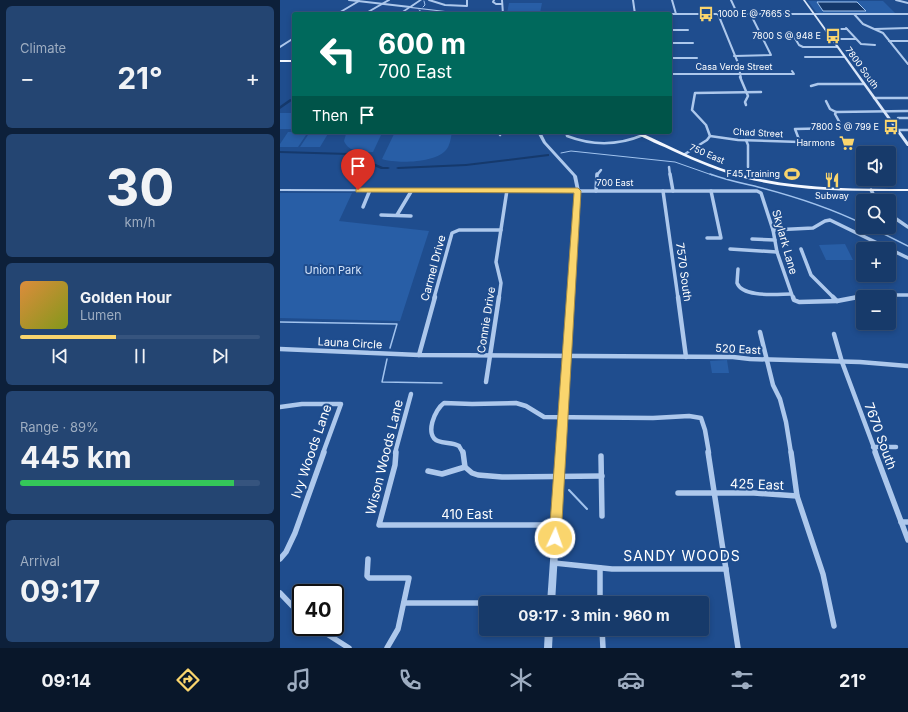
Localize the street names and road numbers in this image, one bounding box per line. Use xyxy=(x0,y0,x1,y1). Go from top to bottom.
street label: 7800 South xyxy=(843,45,881,91)
street label: Casa Verde Street xyxy=(696,61,772,72)
street label: Chad Street xyxy=(733,126,784,139)
street label: 750 East xyxy=(688,141,726,166)
street label: 700 East xyxy=(597,177,634,188)
street label: Skylark Lane xyxy=(769,208,801,276)
street label: Carmel Drive xyxy=(417,234,449,302)
street label: 7570 South xyxy=(673,242,695,302)
street label: Connie Drive xyxy=(474,286,498,354)
street label: Launa Circle xyxy=(317,334,383,352)
street label: 520 East xyxy=(715,341,762,357)
street label: Wison Woods Lane xyxy=(362,398,406,516)
street label: 7670 South xyxy=(862,400,900,472)
street label: Ivy Woods Lane xyxy=(287,402,335,500)
street label: 425 East xyxy=(730,475,784,493)
street label: 410 East xyxy=(441,506,493,522)

